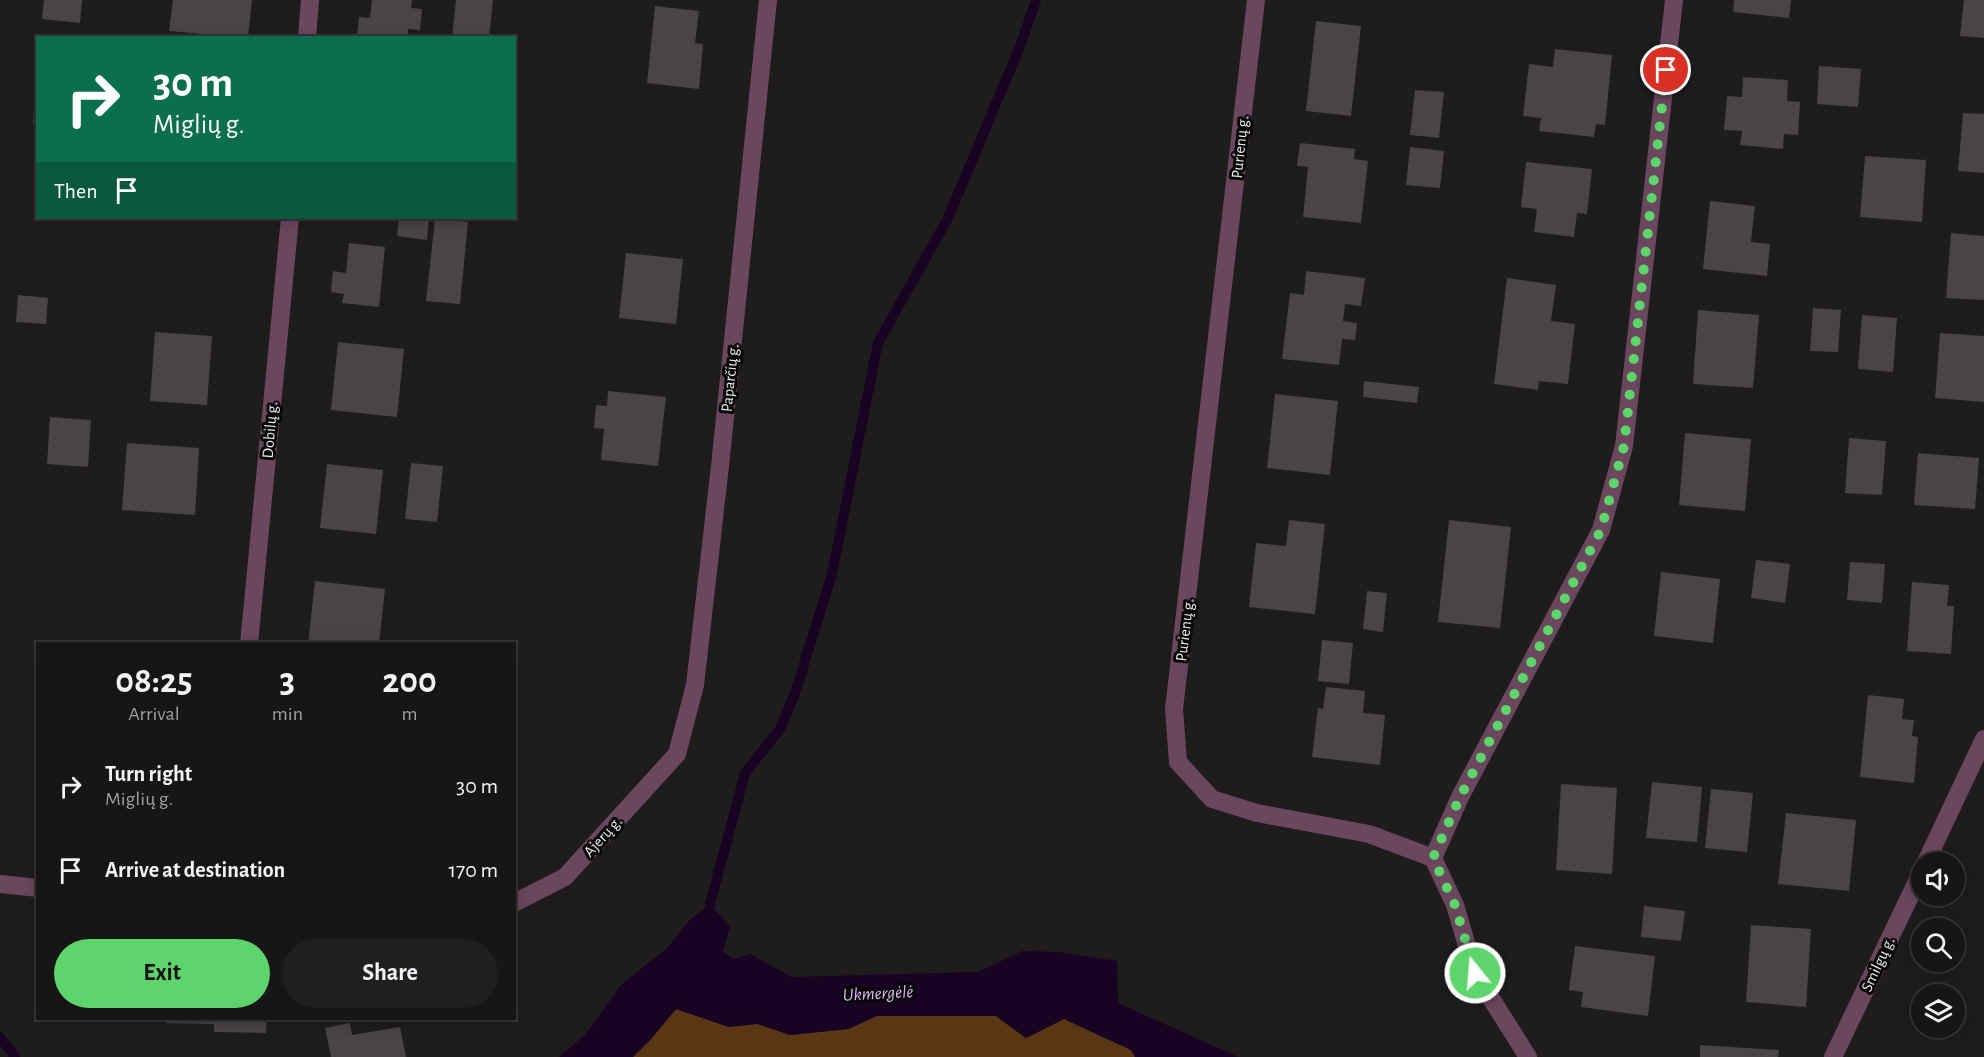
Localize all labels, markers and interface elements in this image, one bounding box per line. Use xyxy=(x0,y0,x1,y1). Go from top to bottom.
pin xyxy=(1640,44,1691,95)
icon: arrive xyxy=(1649,53,1682,86)
icon: right xyxy=(54,60,132,138)
text: 30 m xyxy=(153,62,233,104)
text: Miglių g. xyxy=(153,111,245,138)
street label: Purienų g. xyxy=(1229,115,1251,179)
icon: arrive xyxy=(110,174,143,207)
text: Then xyxy=(54,180,98,202)
street label: Paparčių g. xyxy=(718,343,742,413)
street label: Dobilų g. xyxy=(260,401,280,459)
street label: Purienų g. xyxy=(1173,598,1197,662)
text: 08:25 xyxy=(115,663,193,699)
text: 3 xyxy=(280,663,295,699)
text: 200 xyxy=(382,663,437,699)
text: Arrival xyxy=(128,704,180,724)
text: min xyxy=(272,704,303,724)
text: m xyxy=(401,704,417,724)
text: Turn right xyxy=(105,763,192,785)
icon: right xyxy=(54,770,87,803)
text: 30 m xyxy=(456,775,498,797)
text: Miglių g. xyxy=(105,789,173,809)
street label: Ajerų g. xyxy=(581,813,626,861)
map controls xyxy=(1911,852,1965,1038)
button: sound xyxy=(1911,852,1965,906)
icon: arrive xyxy=(54,854,87,887)
text: Arrive at destination xyxy=(105,859,285,881)
text: 170 m xyxy=(448,859,498,881)
button: search xyxy=(1911,918,1965,972)
street label: Smilgų g. xyxy=(1858,935,1897,994)
button: Exit xyxy=(54,939,270,1008)
button: Share xyxy=(282,939,498,1008)
position arrow xyxy=(1443,941,1507,1005)
water label: Ukmergėlė xyxy=(842,983,914,1005)
button: layers xyxy=(1911,984,1965,1038)

